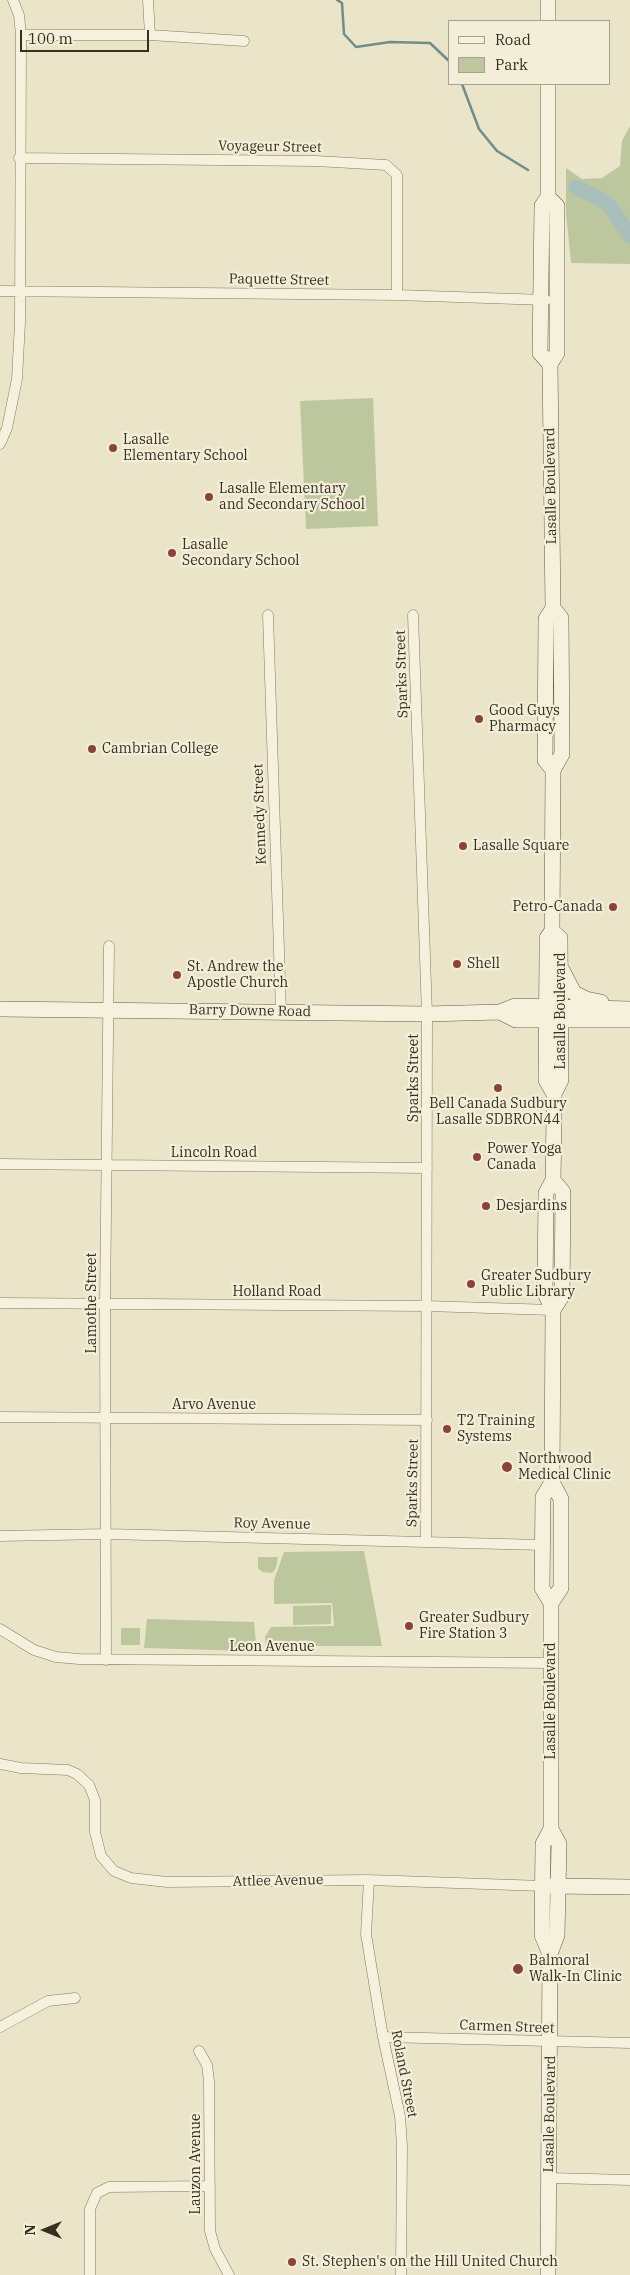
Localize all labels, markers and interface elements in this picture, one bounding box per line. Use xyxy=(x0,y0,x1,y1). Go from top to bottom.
scale bar xyxy=(22,20,151,52)
legend xyxy=(448,20,610,85)
text: 100 m xyxy=(28,29,73,48)
text: Road xyxy=(495,30,531,49)
text: Park xyxy=(495,55,528,74)
street label: Voyageur Street xyxy=(218,138,322,156)
street label: Paquette Street xyxy=(229,271,329,289)
street label: Lasalle Boulevard xyxy=(542,427,560,545)
place label: Lasalle Elementary School xyxy=(123,432,248,464)
marker: Lasalle Elementary School xyxy=(107,442,119,454)
place label: Lasalle Elementary and Secondary School xyxy=(219,481,365,514)
marker: Lasalle Elementary and Secondary School xyxy=(203,491,215,503)
place label: Lasalle Secondary School xyxy=(182,537,299,570)
marker: Lasalle Secondary School xyxy=(166,547,178,559)
street label: Sparks Street xyxy=(392,630,412,718)
place label: Good Guys Pharmacy xyxy=(489,703,560,736)
marker: Good Guys Pharmacy xyxy=(473,713,485,725)
place label: Cambrian College xyxy=(102,741,219,757)
marker: Cambrian College xyxy=(86,743,98,755)
street label: Kennedy Street xyxy=(250,763,270,865)
place label: Lasalle Square xyxy=(473,838,569,854)
marker: Lasalle Square xyxy=(457,840,469,852)
place label: Petro-Canada xyxy=(513,899,603,915)
marker: Petro-Canada xyxy=(607,901,619,913)
street label: Lasalle Boulevard xyxy=(553,953,569,1069)
place label: Shell xyxy=(467,956,500,972)
marker: Shell xyxy=(451,958,463,970)
place label: St. Andrew the Apostle Church xyxy=(187,959,288,992)
marker: St. Andrew the Apostle Church xyxy=(171,969,183,981)
street label: Barry Downe Road xyxy=(189,1002,311,1020)
street label: Sparks Street xyxy=(406,1034,422,1122)
marker: Bell Canada Sudbury Lasalle SDBRON44 xyxy=(492,1082,504,1094)
place label: Bell Canada Sudbury Lasalle SDBRON44 xyxy=(429,1096,567,1128)
place label: Power Yoga Canada xyxy=(487,1141,562,1174)
street label: Lincoln Road xyxy=(171,1145,257,1161)
marker: Power Yoga Canada xyxy=(471,1151,483,1163)
place label: Desjardins xyxy=(496,1198,567,1214)
marker: Desjardins xyxy=(480,1200,492,1212)
street label: Lamothe Street xyxy=(84,1253,100,1353)
place label: Greater Sudbury Public Library xyxy=(481,1268,591,1300)
marker: Greater Sudbury Public Library xyxy=(465,1278,477,1290)
street label: Holland Road xyxy=(232,1284,322,1300)
street label: Arvo Avenue xyxy=(172,1397,256,1413)
place label: T2 Training Systems xyxy=(457,1413,535,1445)
marker: T2 Training Systems xyxy=(441,1423,453,1435)
street label: Sparks Street xyxy=(404,1439,422,1527)
place label: Northwood Medical Clinic xyxy=(518,1451,611,1484)
marker: Northwood Medical Clinic xyxy=(500,1460,514,1474)
street label: Roy Avenue xyxy=(233,1515,311,1533)
place label: Greater Sudbury Fire Station 3 xyxy=(419,1610,529,1642)
marker: Greater Sudbury Fire Station 3 xyxy=(403,1620,415,1632)
street label: Leon Avenue xyxy=(229,1639,315,1655)
street label: Lasalle Boulevard xyxy=(543,1643,559,1759)
street label: Attlee Avenue xyxy=(232,1872,324,1890)
place label: Balmoral Walk-In Clinic xyxy=(529,1953,622,1985)
marker: Balmoral Walk-In Clinic xyxy=(511,1962,525,1976)
street label: Carmen Street xyxy=(459,2017,555,2037)
street label: Roland Street xyxy=(387,2029,421,2119)
street label: Lasalle Boulevard xyxy=(541,2055,559,2173)
street label: Lauzon Avenue xyxy=(188,2114,204,2214)
north arrow xyxy=(20,2205,70,2255)
text: N xyxy=(21,2224,39,2236)
place label: St. Stephen's on the Hill United Church xyxy=(302,2254,558,2270)
marker: St. Stephen's on the Hill United Church xyxy=(286,2256,298,2268)

